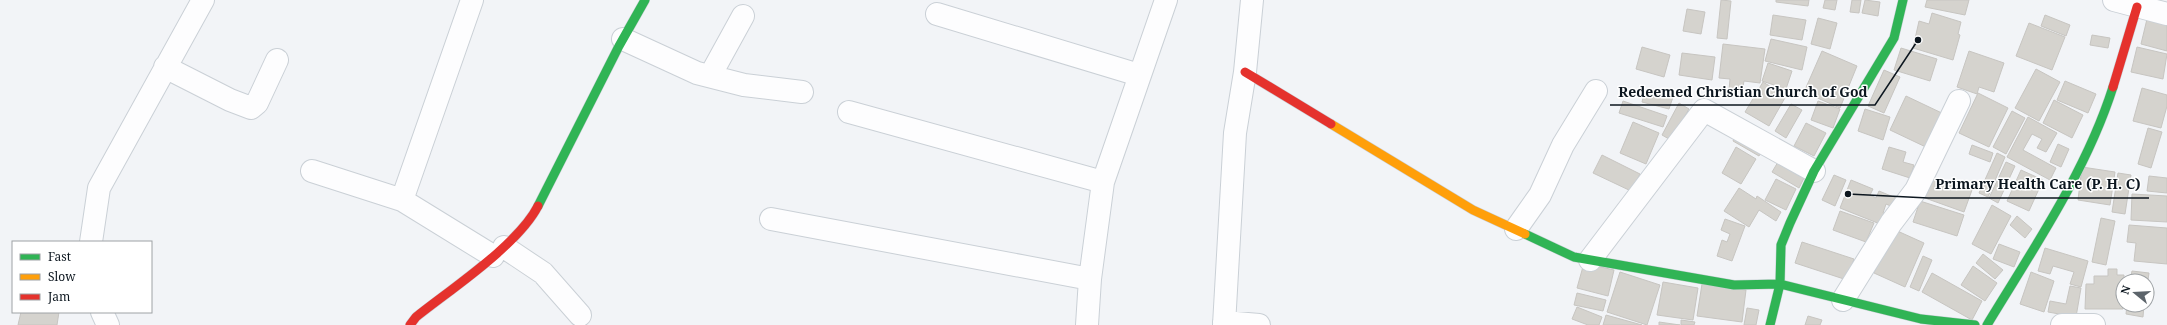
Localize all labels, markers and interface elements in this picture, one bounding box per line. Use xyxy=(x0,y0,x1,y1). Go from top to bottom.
callout: Redeemed Christian Church of God xyxy=(1610,79,1875,105)
text: Redeemed Christian Church of God xyxy=(1618,82,1868,101)
callout: Primary Health Care (P. H. C) xyxy=(1928,172,2149,198)
text: Primary Health Care (P. H. C) xyxy=(1935,174,2141,193)
legend xyxy=(12,241,152,313)
text: Fast xyxy=(48,248,71,265)
text: Slow xyxy=(48,268,76,285)
north arrow xyxy=(2115,273,2155,313)
text: N xyxy=(2117,283,2134,296)
text: Jam xyxy=(47,288,70,305)

